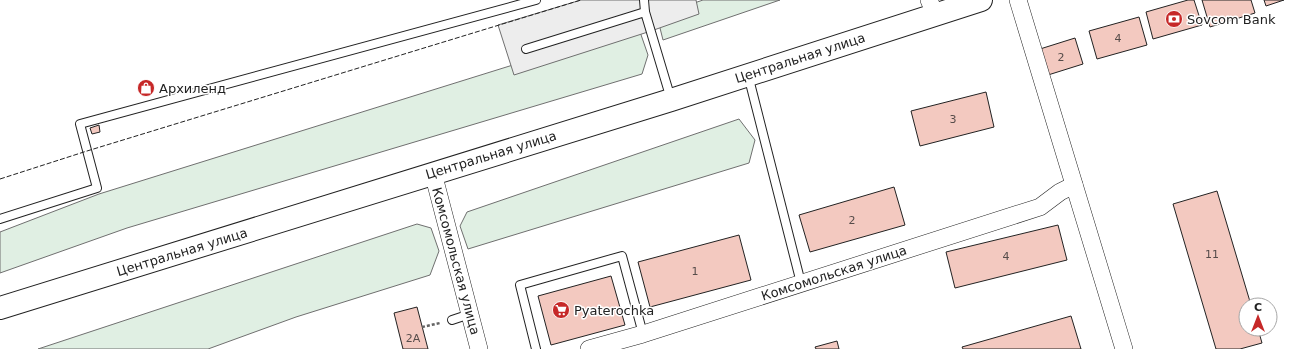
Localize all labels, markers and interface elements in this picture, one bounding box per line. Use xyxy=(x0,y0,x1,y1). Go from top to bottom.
bank icon: Sovcom Bank xyxy=(1164,9,1184,29)
place label: Sovcom Bank xyxy=(1187,12,1276,27)
street label: Центральная улица xyxy=(733,30,867,86)
house number: 4 xyxy=(1115,32,1122,45)
house number: 2 xyxy=(1058,51,1065,64)
shop icon: Архиленд xyxy=(136,78,156,98)
place label: Архиленд xyxy=(159,81,226,96)
house number: 3 xyxy=(950,113,957,126)
street label: Центральная улица xyxy=(424,128,558,182)
street label: Комсомольская улица xyxy=(429,186,483,336)
house number: 2 xyxy=(849,214,856,227)
street label: Центральная улица xyxy=(115,225,249,279)
street label: Комсомольская улица xyxy=(759,242,909,304)
house number: 11 xyxy=(1205,248,1219,261)
house number: 4 xyxy=(1003,250,1010,263)
house number: 1 xyxy=(692,265,699,278)
north arrow xyxy=(1238,297,1278,337)
supermarket icon: Pyaterochka xyxy=(551,300,571,320)
text: С xyxy=(1254,301,1262,314)
place label: Pyaterochka xyxy=(574,303,654,318)
house number: 2А xyxy=(406,332,421,345)

